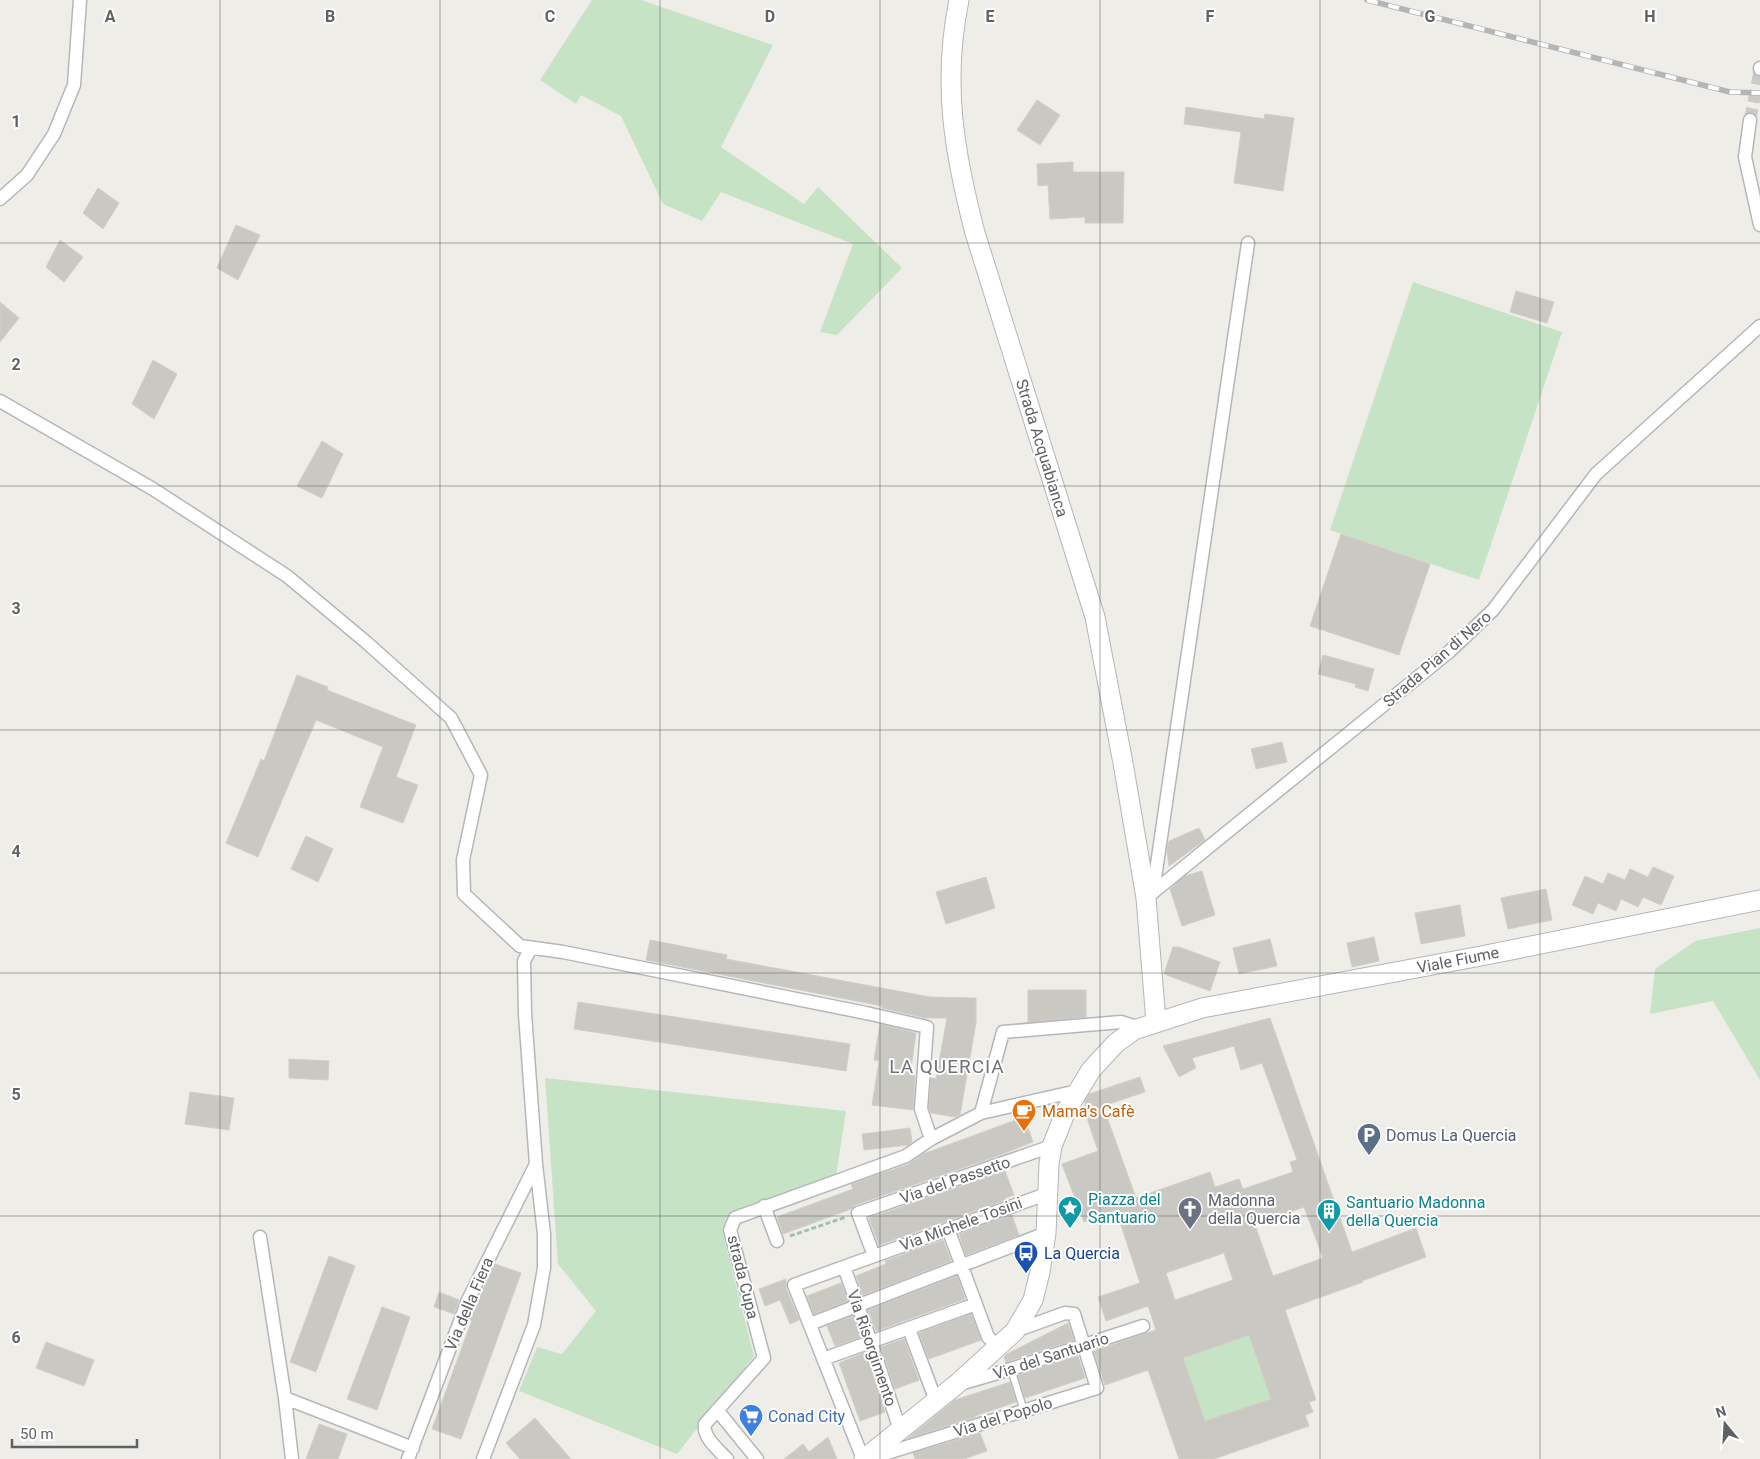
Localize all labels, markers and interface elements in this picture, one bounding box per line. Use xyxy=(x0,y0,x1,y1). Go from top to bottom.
text: A xyxy=(105,7,116,26)
text: B xyxy=(325,7,335,26)
text: C xyxy=(545,7,555,26)
text: D xyxy=(765,7,775,26)
text: E xyxy=(986,7,995,26)
text: F xyxy=(1206,7,1215,26)
text: G xyxy=(1425,7,1436,26)
text: H xyxy=(1644,7,1656,26)
text: 1 xyxy=(11,112,21,131)
text: 2 xyxy=(11,355,21,374)
street label: Strada Acquabianca xyxy=(1012,377,1072,519)
text: 3 xyxy=(11,599,21,618)
street label: Strada Pian di Nero xyxy=(1379,607,1495,711)
text: 4 xyxy=(11,842,21,861)
street label: Viale Fiume xyxy=(1415,943,1501,977)
district label: LA QUERCIA xyxy=(889,1055,1005,1078)
text: 5 xyxy=(11,1085,21,1104)
cafe icon: Mama’s Cafè xyxy=(1011,1098,1037,1132)
place label: Mama’s Cafè xyxy=(1042,1102,1134,1121)
parking icon: Domus La Quercia xyxy=(1356,1122,1382,1156)
place label: Domus La Quercia xyxy=(1386,1126,1517,1145)
street label: Via del Passetto xyxy=(897,1152,1013,1208)
place label: Piazza del Santuario xyxy=(1088,1190,1161,1227)
place label: Madonna della Quercia xyxy=(1208,1191,1301,1228)
street label: Via Michele Tosini xyxy=(897,1193,1025,1255)
place label: Santuario Madonna della Quercia xyxy=(1346,1193,1485,1230)
place icon: Piazza del Santuario xyxy=(1057,1195,1083,1229)
church icon: Madonna della Quercia xyxy=(1177,1196,1203,1230)
building icon: Santuario Madonna della Quercia xyxy=(1316,1198,1342,1232)
street label: strada Cupa xyxy=(723,1233,763,1321)
bus stop icon: La Quercia xyxy=(1013,1240,1039,1274)
place label: La Quercia xyxy=(1044,1244,1120,1263)
street label: Via della Fiera xyxy=(441,1254,497,1354)
street label: Via Risorgimento xyxy=(843,1287,901,1409)
text: 6 xyxy=(11,1328,21,1347)
street label: Via del Santuario xyxy=(991,1328,1111,1384)
street label: Via del Popolo xyxy=(951,1393,1055,1441)
north arrow xyxy=(1700,1399,1750,1449)
text: N xyxy=(1714,1402,1728,1421)
supermarket icon: Conad City xyxy=(738,1403,764,1437)
place label: Conad City xyxy=(768,1407,846,1426)
scale bar xyxy=(12,1416,138,1448)
text: 50 m xyxy=(20,1425,54,1443)

